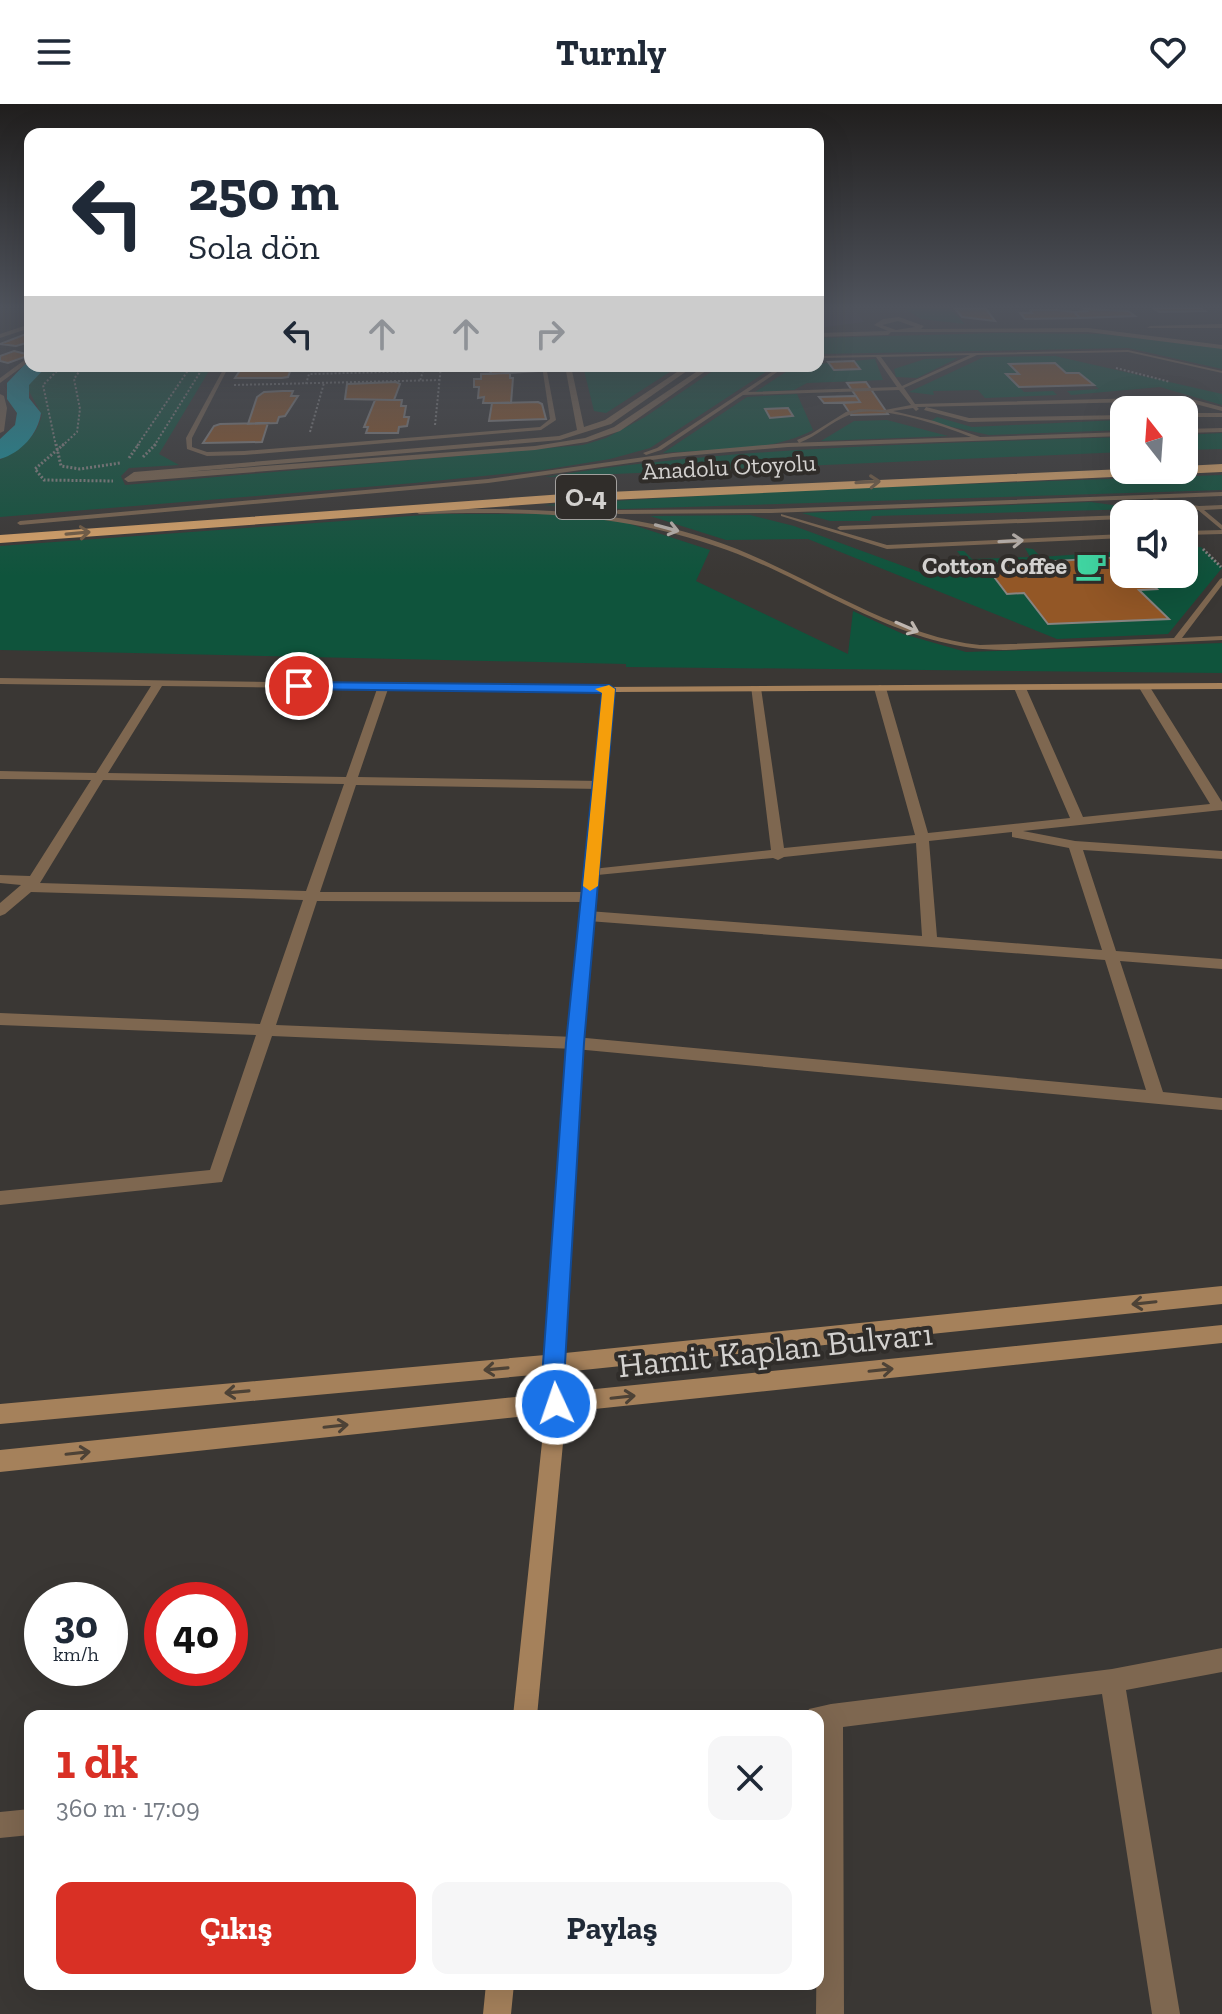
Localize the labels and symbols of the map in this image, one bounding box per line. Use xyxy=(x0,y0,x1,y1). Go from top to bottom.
north arrow xyxy=(1110,396,1198,484)
street label: Anadolu Otoyolu xyxy=(641,447,817,486)
one-way arrow xyxy=(854,474,881,489)
road number: O-4 xyxy=(556,475,616,519)
one-way arrow xyxy=(653,522,679,537)
one-way arrow xyxy=(64,525,91,540)
one-way arrow xyxy=(997,534,1024,549)
cafe icon: Cotton Coffee xyxy=(1074,549,1108,583)
place label: Cotton Coffee xyxy=(922,551,1067,580)
one-way arrow xyxy=(894,621,919,635)
pin xyxy=(265,652,333,720)
one-way arrow xyxy=(1131,1295,1158,1310)
street label: Hamit Kaplan Bulvarı xyxy=(616,1313,934,1386)
one-way arrow xyxy=(483,1362,510,1377)
position arrow xyxy=(514,1362,598,1446)
one-way arrow xyxy=(867,1362,894,1377)
one-way arrow xyxy=(224,1385,251,1400)
one-way arrow xyxy=(609,1389,636,1404)
one-way arrow xyxy=(322,1419,349,1434)
one-way arrow xyxy=(64,1445,91,1460)
speed limit sign: 40 xyxy=(144,1582,248,1686)

